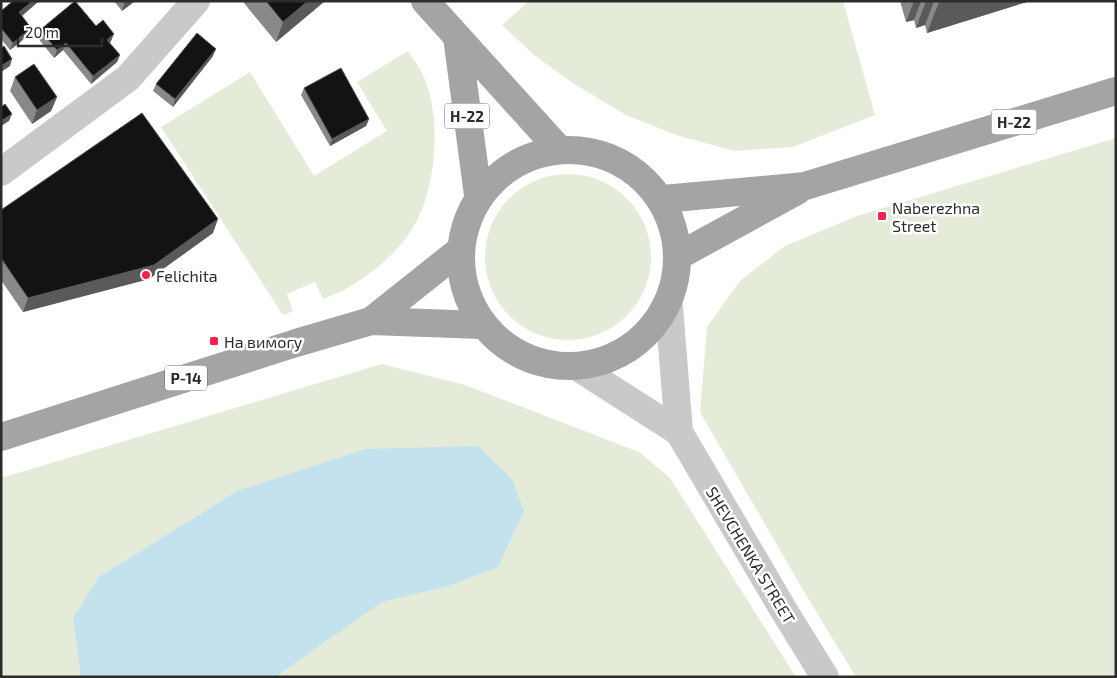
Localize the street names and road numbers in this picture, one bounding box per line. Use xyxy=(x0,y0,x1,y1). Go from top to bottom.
road number: Н-22 xyxy=(444,104,490,128)
road number: Н-22 xyxy=(992,110,1036,134)
road number: Р-14 xyxy=(165,366,207,390)
street label: SHEVCHENKA STREET xyxy=(703,483,799,627)

